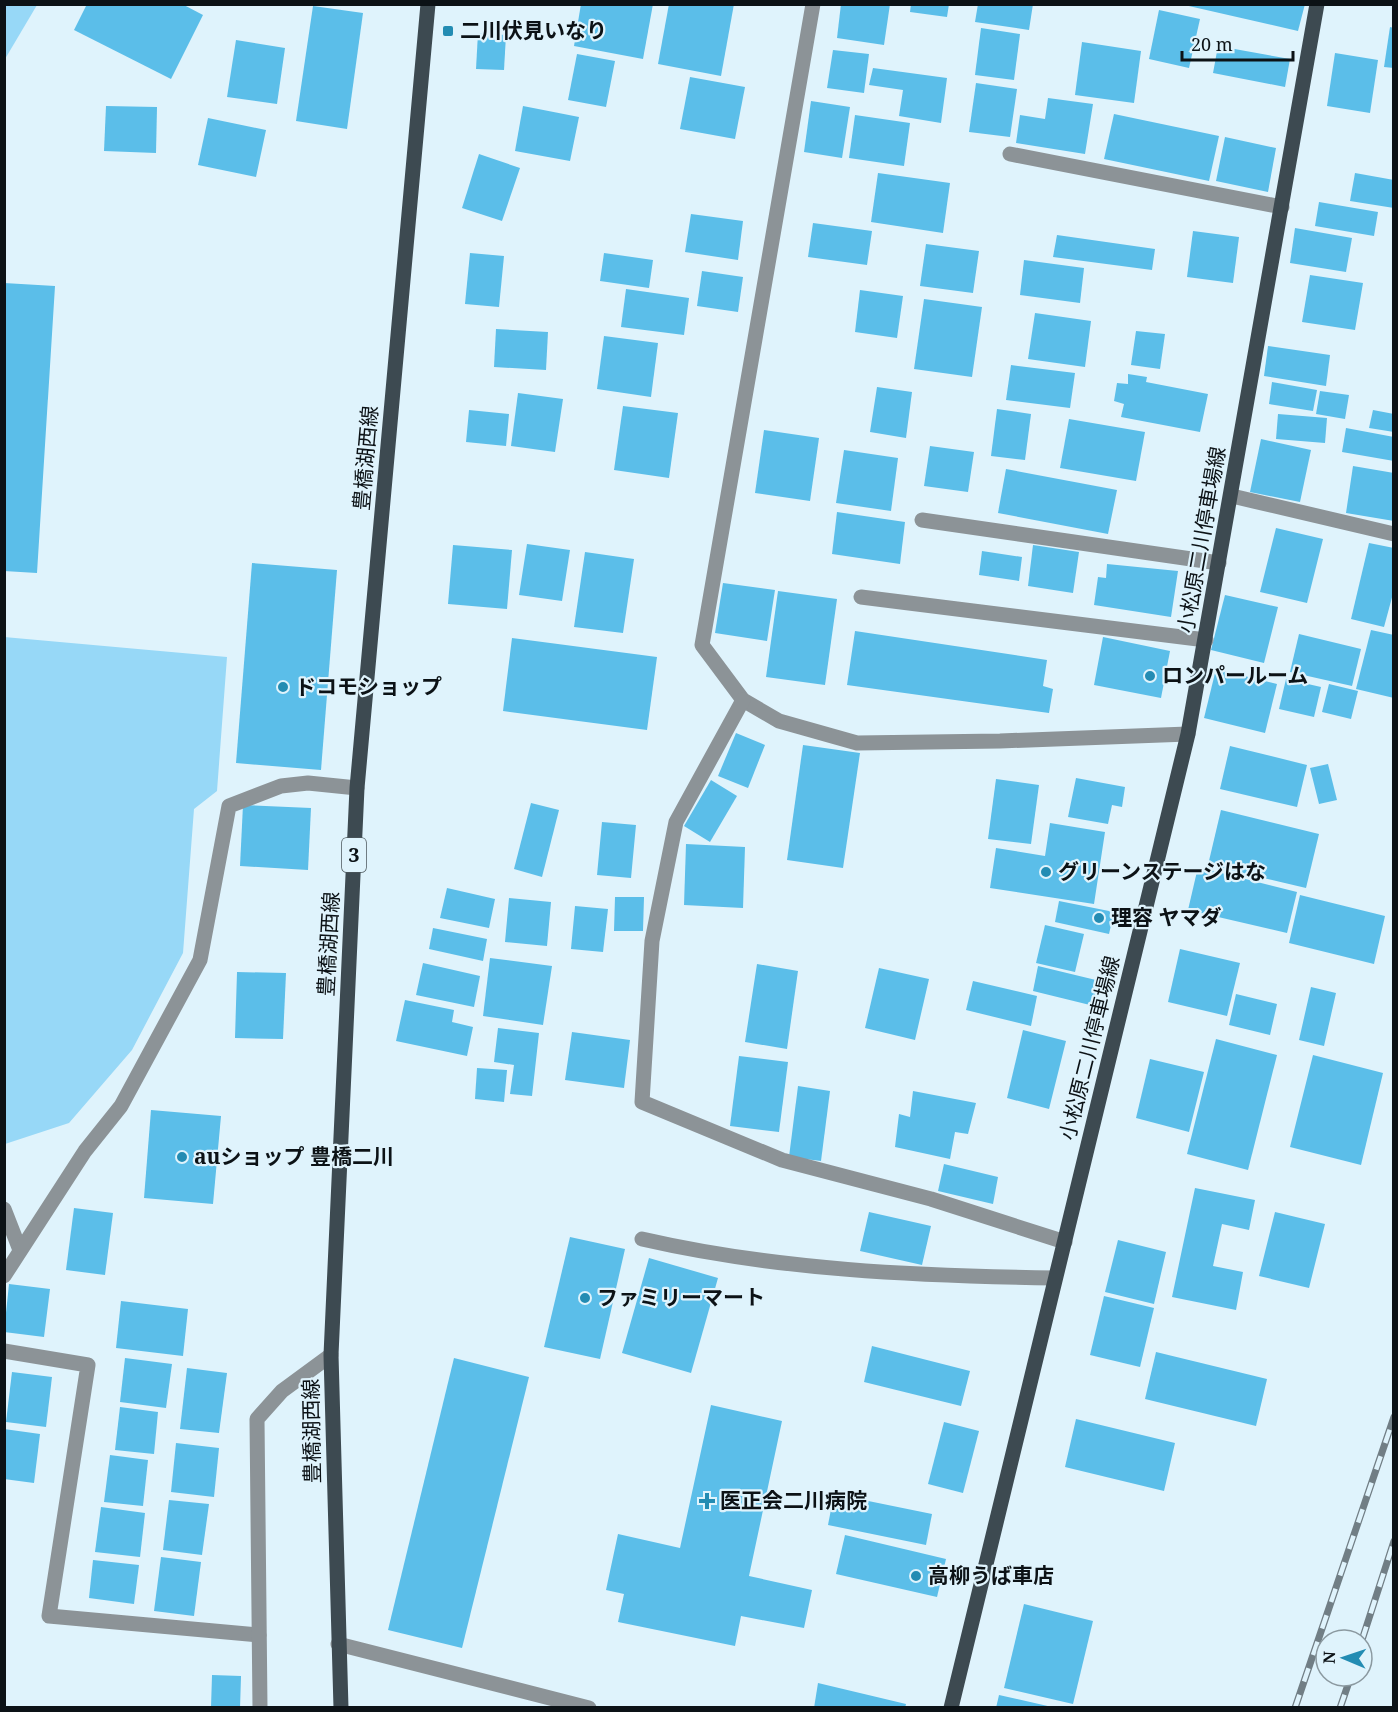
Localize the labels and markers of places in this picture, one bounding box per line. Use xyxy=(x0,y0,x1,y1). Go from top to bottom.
place label: 二川伏見いなり xyxy=(460,16,607,44)
marker: 二川伏見いなり xyxy=(441,24,455,38)
place label: ロンパールーム xyxy=(1162,661,1308,689)
marker: ロンパールーム xyxy=(1143,669,1157,683)
place label: ドコモショップ xyxy=(295,672,442,700)
marker: ドコモショップ xyxy=(276,680,290,694)
place label: グリーンステージはな xyxy=(1058,857,1266,885)
marker: グリーンステージはな xyxy=(1039,865,1053,879)
place label: 理容 ヤマダ xyxy=(1111,903,1221,931)
marker: 理容 ヤマダ xyxy=(1092,911,1106,925)
place label: auショップ 豊橋二川 xyxy=(194,1142,394,1170)
marker: auショップ 豊橋二川 xyxy=(175,1150,189,1164)
place label: ファミリーマート xyxy=(597,1283,765,1311)
marker: ファミリーマート xyxy=(578,1291,592,1305)
place label: 医正会二川病院 xyxy=(720,1486,867,1514)
marker: 医正会二川病院 xyxy=(698,1492,716,1510)
place label: 高柳うば車店 xyxy=(928,1561,1054,1589)
marker: 高柳うば車店 xyxy=(909,1569,923,1583)

